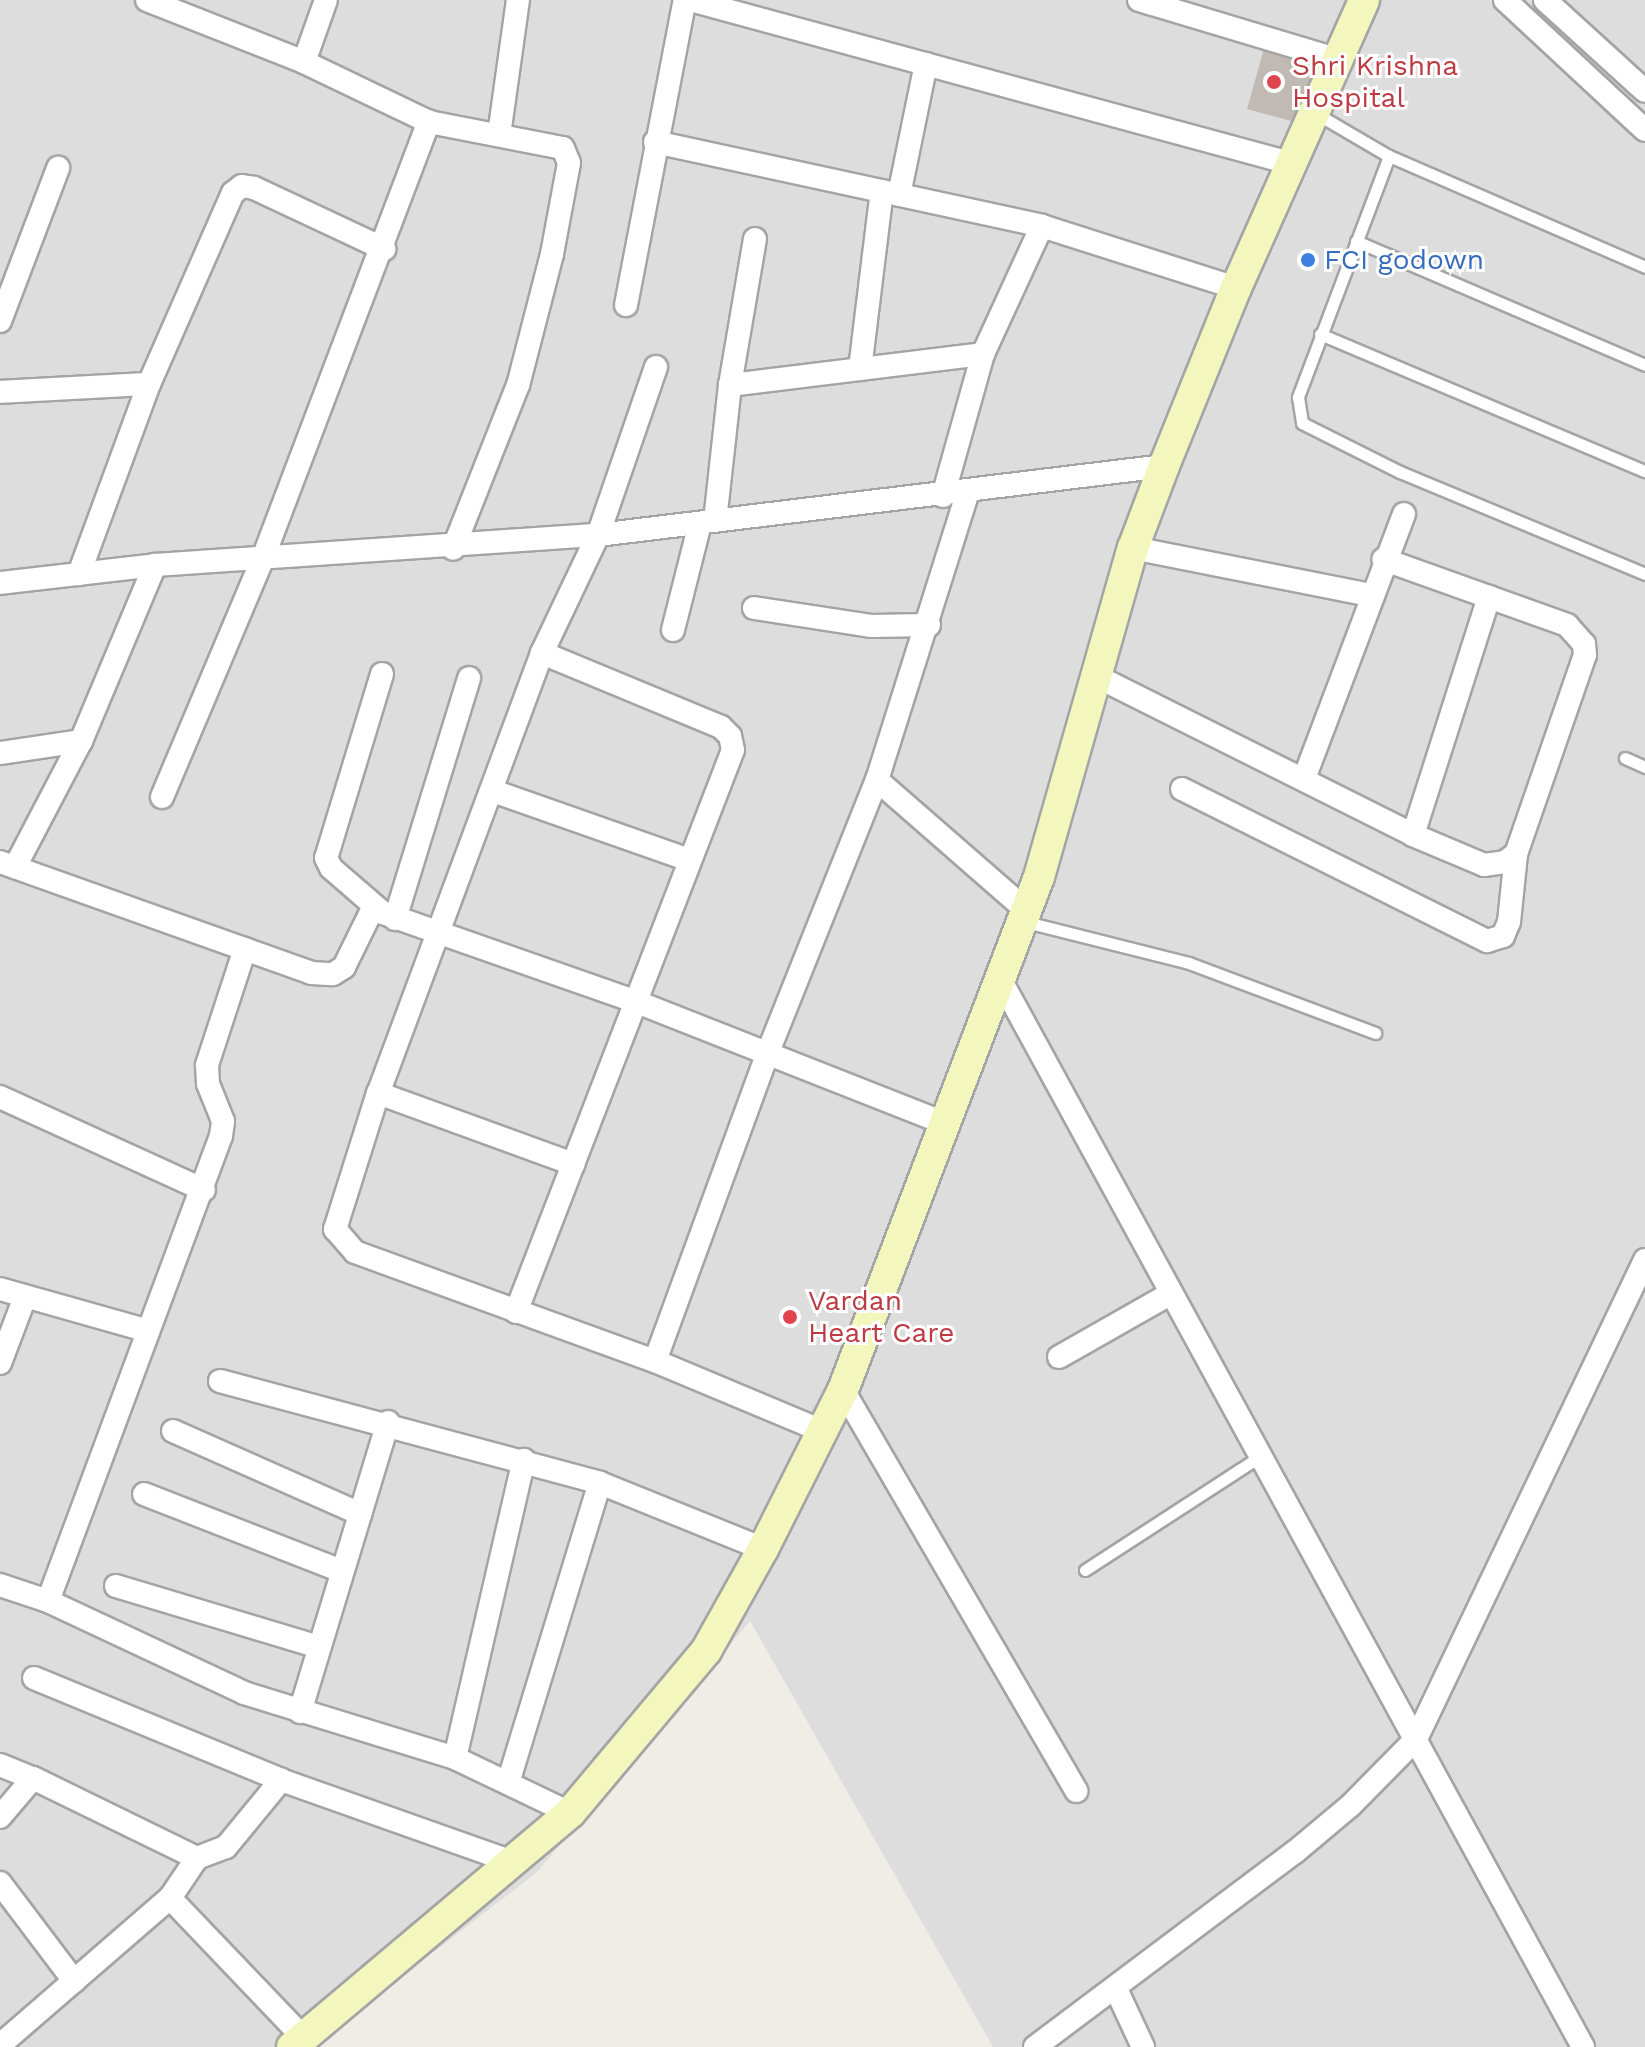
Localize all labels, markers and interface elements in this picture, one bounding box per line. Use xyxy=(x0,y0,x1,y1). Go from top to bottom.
place label: Shri Krishna Hospital xyxy=(1292,49,1458,115)
marker: Shri Krishna Hospital xyxy=(1263,71,1285,93)
place label: FCI godown xyxy=(1324,243,1484,277)
marker: FCI godown xyxy=(1299,251,1317,269)
place label: Vardan Heart Care xyxy=(808,1284,954,1350)
marker: Vardan Heart Care xyxy=(779,1306,801,1328)

